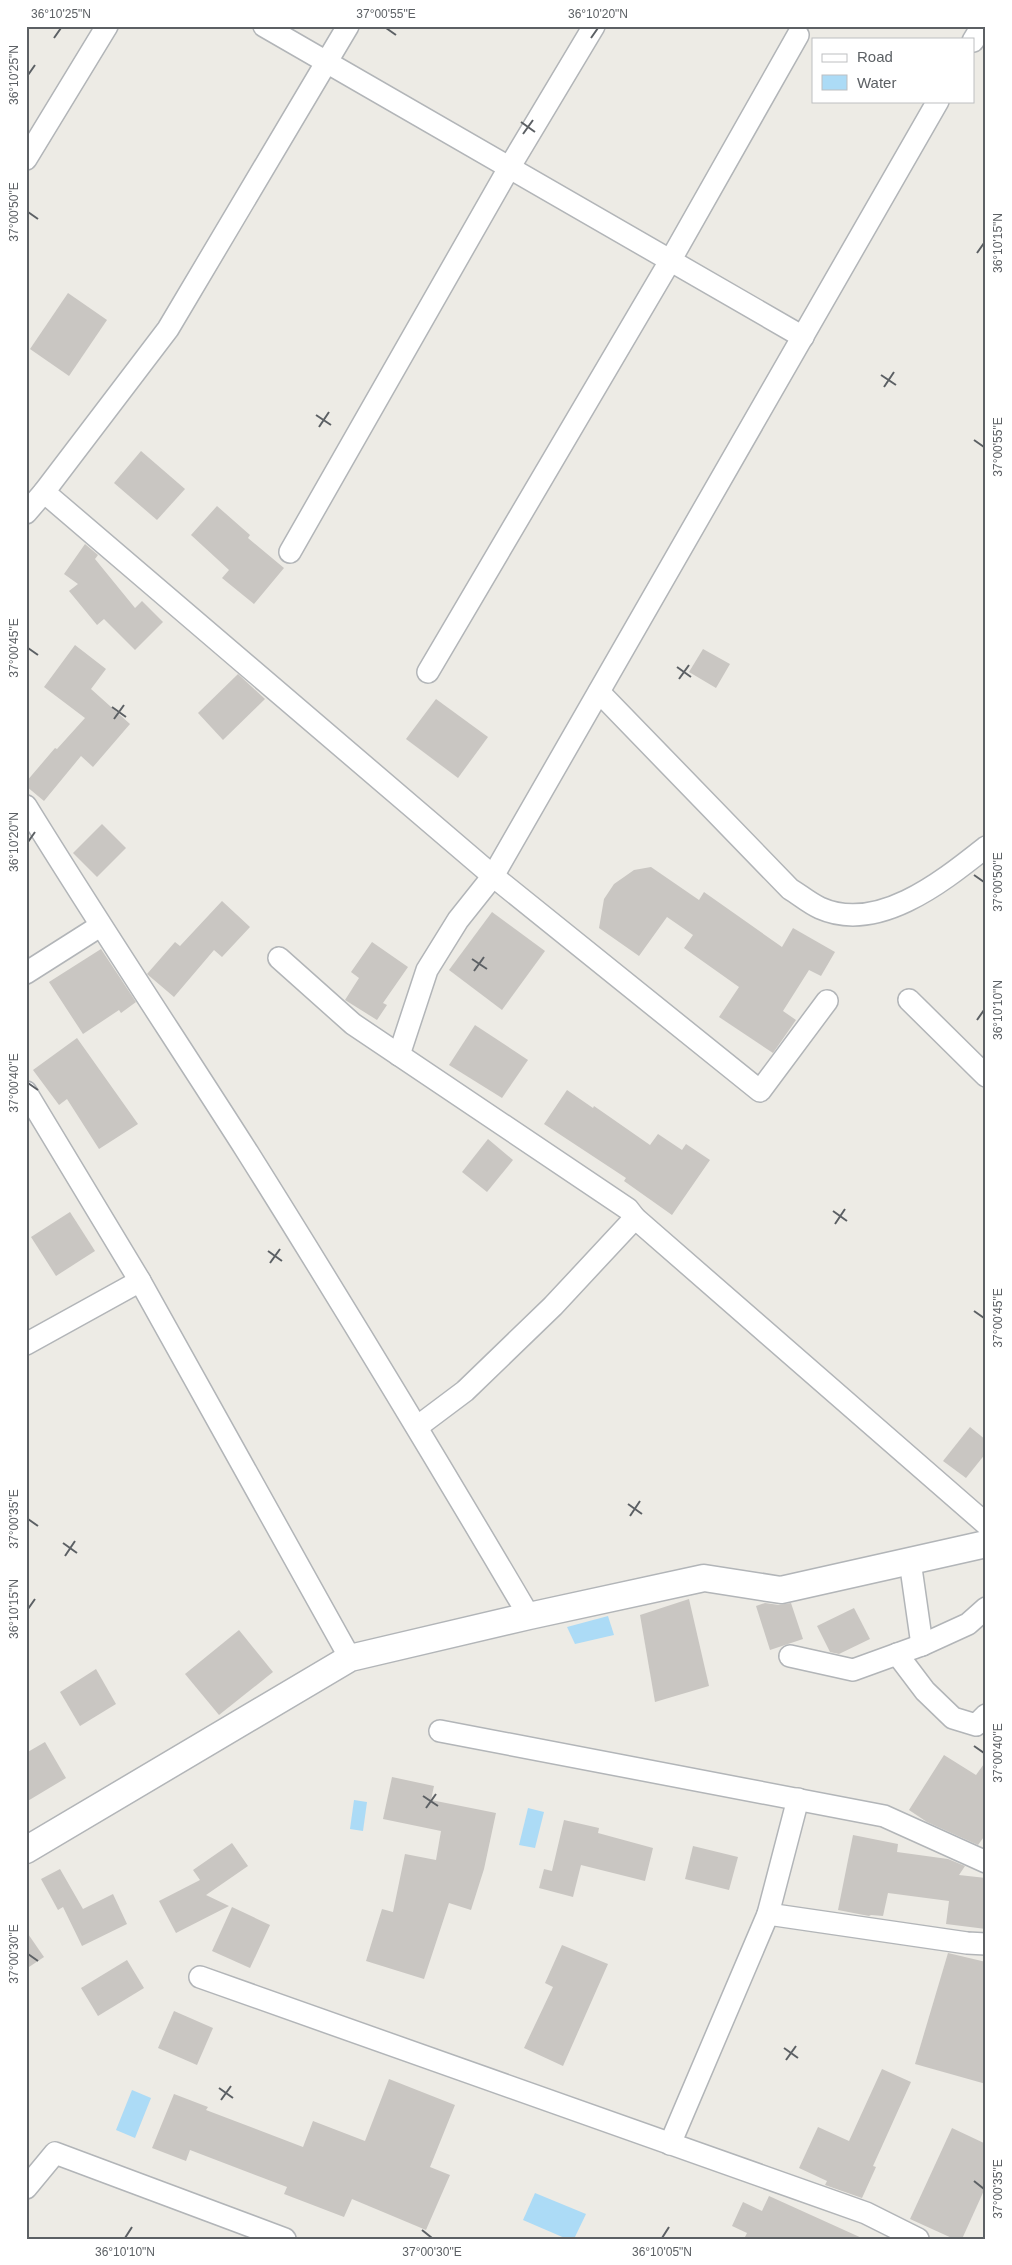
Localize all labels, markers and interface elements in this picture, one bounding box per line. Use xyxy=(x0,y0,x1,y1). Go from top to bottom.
text: 36°10'25"N xyxy=(31,7,91,21)
text: 37°00'55"E xyxy=(356,7,416,21)
text: 36°10'20"N xyxy=(568,7,628,21)
legend xyxy=(812,38,974,102)
text: 36°10'25"N xyxy=(7,45,21,105)
text: Road xyxy=(857,48,893,65)
text: Water xyxy=(857,74,896,91)
text: 37°00'50"E xyxy=(7,182,21,242)
text: 36°10'15"N xyxy=(991,213,1005,273)
text: 37°00'55"E xyxy=(991,417,1005,477)
text: 37°00'45"E xyxy=(7,618,21,678)
text: 36°10'20"N xyxy=(7,812,21,872)
text: 37°00'50"E xyxy=(991,852,1005,912)
text: 36°10'10"N xyxy=(991,980,1005,1040)
text: 37°00'40"E xyxy=(7,1053,21,1113)
text: 37°00'45"E xyxy=(991,1288,1005,1348)
text: 37°00'35"E xyxy=(7,1489,21,1549)
text: 36°10'15"N xyxy=(7,1579,21,1639)
text: 37°00'40"E xyxy=(991,1723,1005,1783)
text: 37°00'30"E xyxy=(7,1924,21,1984)
text: 37°00'35"E xyxy=(991,2159,1005,2219)
text: 36°10'10"N xyxy=(95,2245,155,2259)
text: 37°00'30"E xyxy=(402,2245,462,2259)
text: 36°10'05"N xyxy=(632,2245,692,2259)

